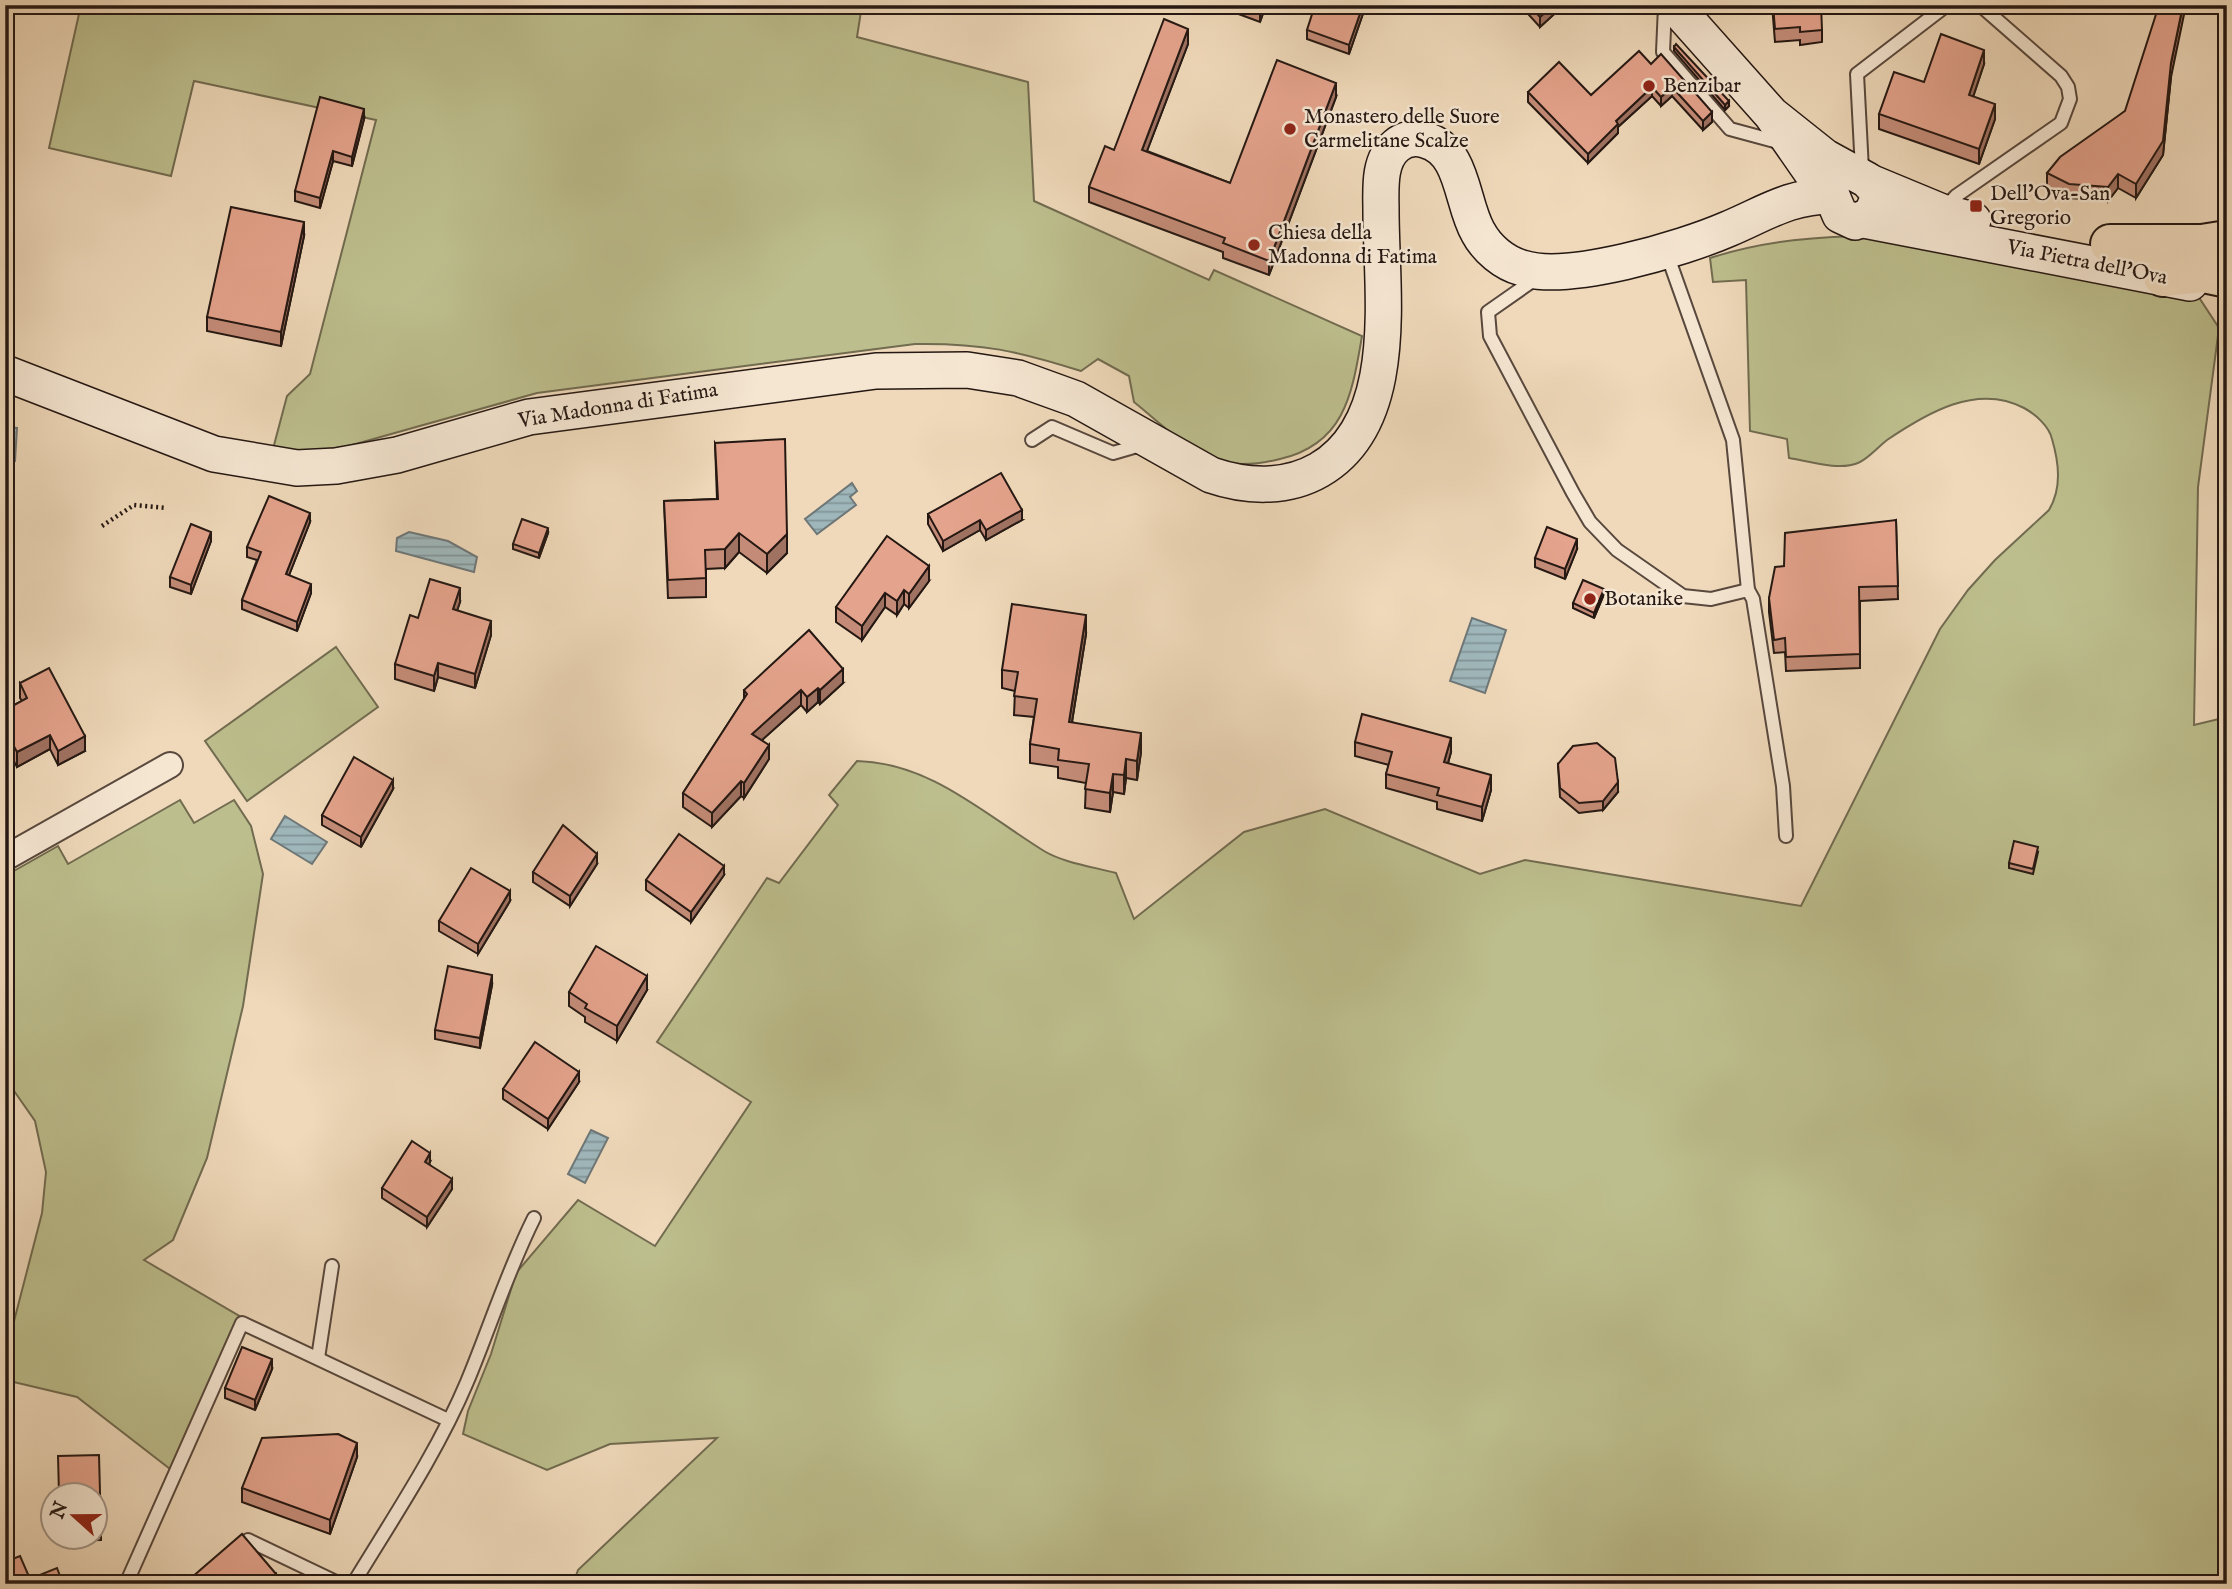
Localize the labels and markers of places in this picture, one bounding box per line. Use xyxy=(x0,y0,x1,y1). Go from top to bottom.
place label: Benzibar xyxy=(1663,73,1741,100)
marker: Benzibar xyxy=(1641,78,1657,94)
place label: Monastero delle Suore Carmelitane Scalze xyxy=(1304,104,1500,155)
marker: Monastero delle Suore Carmelitane Scalze xyxy=(1282,121,1298,137)
place label: Dell'Ova-San Gregorio xyxy=(1990,181,2110,232)
marker: Dell'Ova-San Gregorio xyxy=(1968,198,1984,214)
place label: Chiesa della Madonna di Fatima xyxy=(1268,220,1438,271)
marker: Chiesa della Madonna di Fatima xyxy=(1246,237,1262,253)
place label: Botanike xyxy=(1604,586,1683,613)
marker: Botanike xyxy=(1582,591,1598,607)

